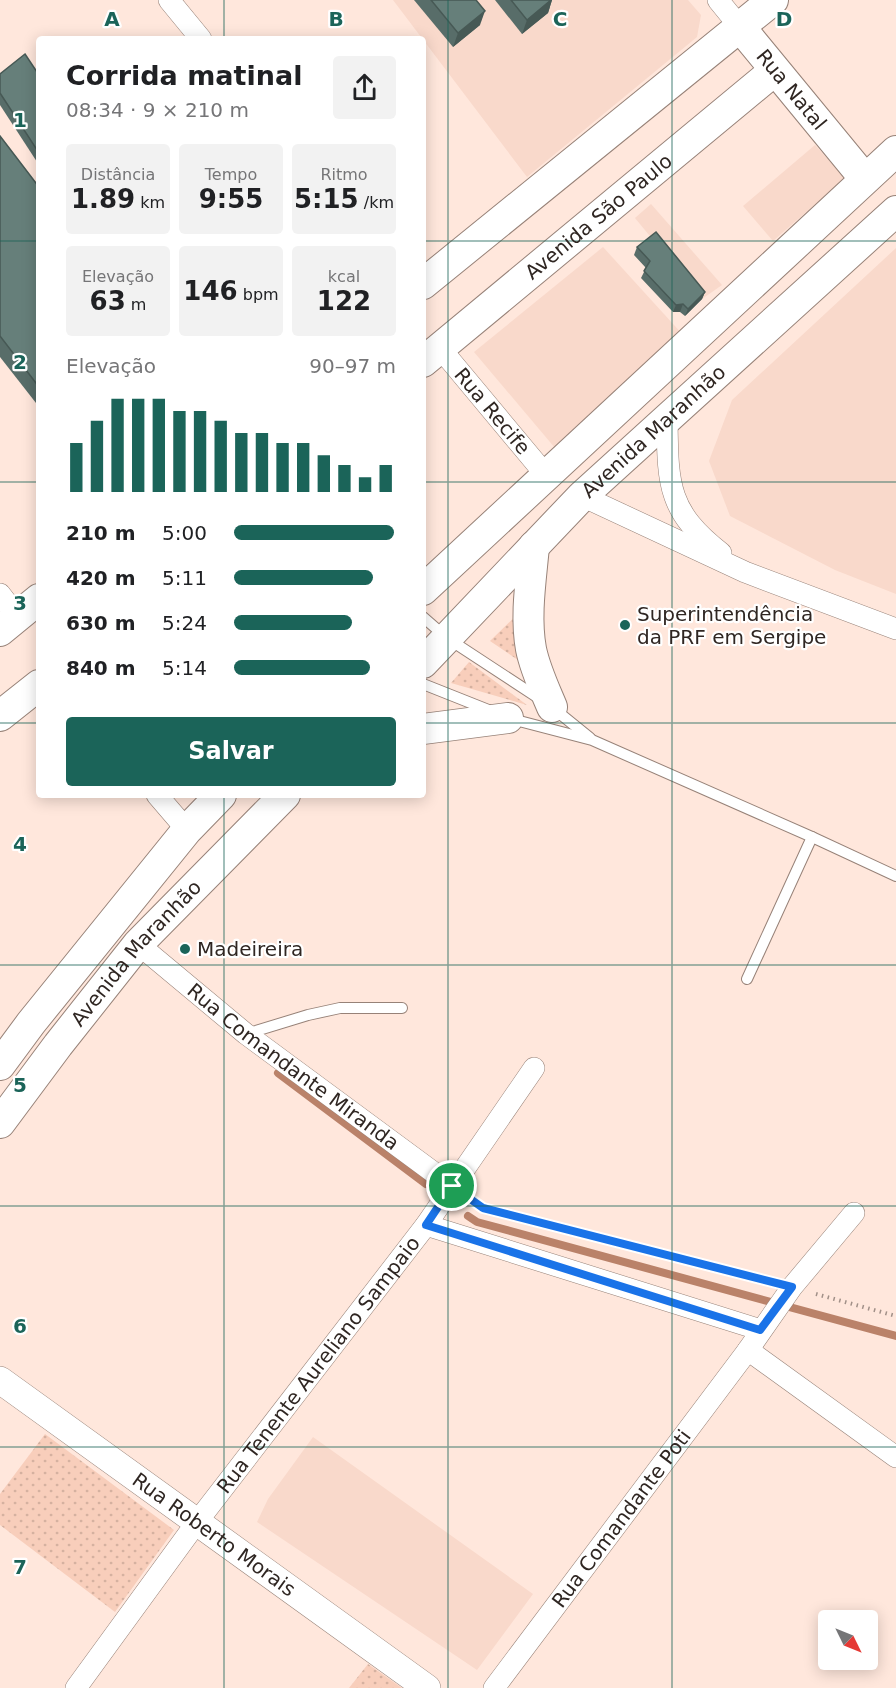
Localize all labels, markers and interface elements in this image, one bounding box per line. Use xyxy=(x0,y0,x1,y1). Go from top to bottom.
text: A xyxy=(104,7,120,31)
text: B xyxy=(328,7,344,31)
text: C xyxy=(553,7,567,31)
text: D xyxy=(776,7,792,31)
street label: Rua Natal xyxy=(751,44,832,135)
button: share xyxy=(333,56,396,119)
text: Corrida matinal xyxy=(66,60,302,91)
text: 08:34 · 9 × 210 m xyxy=(66,98,249,122)
text: 1 xyxy=(13,108,27,132)
street label: Avenida São Paulo xyxy=(520,149,677,284)
text: Distância xyxy=(81,165,155,184)
text: Tempo xyxy=(205,165,257,184)
text: Ritmo xyxy=(320,165,368,184)
text: 1.89 xyxy=(71,184,135,214)
text: 9:55 xyxy=(199,184,263,214)
text: 5:15 xyxy=(294,184,359,214)
text: km xyxy=(135,193,165,212)
text: /km xyxy=(359,193,394,212)
text: Elevação xyxy=(82,267,154,286)
text: kcal xyxy=(328,267,360,286)
text: 146 xyxy=(183,276,238,306)
text: bpm xyxy=(238,285,279,304)
text: 63 xyxy=(90,286,126,316)
text: 122 xyxy=(317,286,371,316)
text: m xyxy=(126,295,146,314)
text: 2 xyxy=(13,350,27,374)
text: Elevação xyxy=(66,354,156,378)
text: 90–97 m xyxy=(309,354,396,378)
street label: Avenida Maranhão xyxy=(576,360,730,503)
street label: Rua Recife xyxy=(449,363,535,459)
text: 210 m xyxy=(66,521,136,545)
text: 5:00 xyxy=(162,521,207,545)
text: 420 m xyxy=(66,566,136,590)
text: 5:11 xyxy=(162,566,207,590)
text: 3 xyxy=(13,591,27,615)
place label: Superintendência da PRF em Sergipe xyxy=(637,602,826,649)
text: 630 m xyxy=(66,611,136,635)
text: 5:24 xyxy=(162,611,207,635)
marker: Superintendência da PRF em Sergipe xyxy=(618,618,632,632)
text: 840 m xyxy=(66,656,136,680)
text: 5:14 xyxy=(162,656,207,680)
button: Salvar xyxy=(66,717,396,786)
text: 4 xyxy=(13,832,27,856)
street label: Avenida Maranhão xyxy=(66,875,206,1031)
place label: Madeireira xyxy=(197,937,303,961)
marker: Madeireira xyxy=(178,942,192,956)
street label: Rua Comandante Miranda xyxy=(183,978,404,1155)
text: 5 xyxy=(13,1073,27,1097)
pin xyxy=(426,1160,477,1211)
icon: arrive xyxy=(435,1169,468,1202)
street label: Rua Tenente Aureliano Sampaio xyxy=(212,1231,425,1498)
text: 6 xyxy=(13,1314,27,1338)
street label: Rua Comandante Poti xyxy=(547,1425,696,1612)
street label: Rua Roberto Morais xyxy=(128,1468,300,1601)
text: 7 xyxy=(13,1555,27,1579)
north arrow xyxy=(818,1610,878,1670)
map controls xyxy=(818,1610,878,1670)

